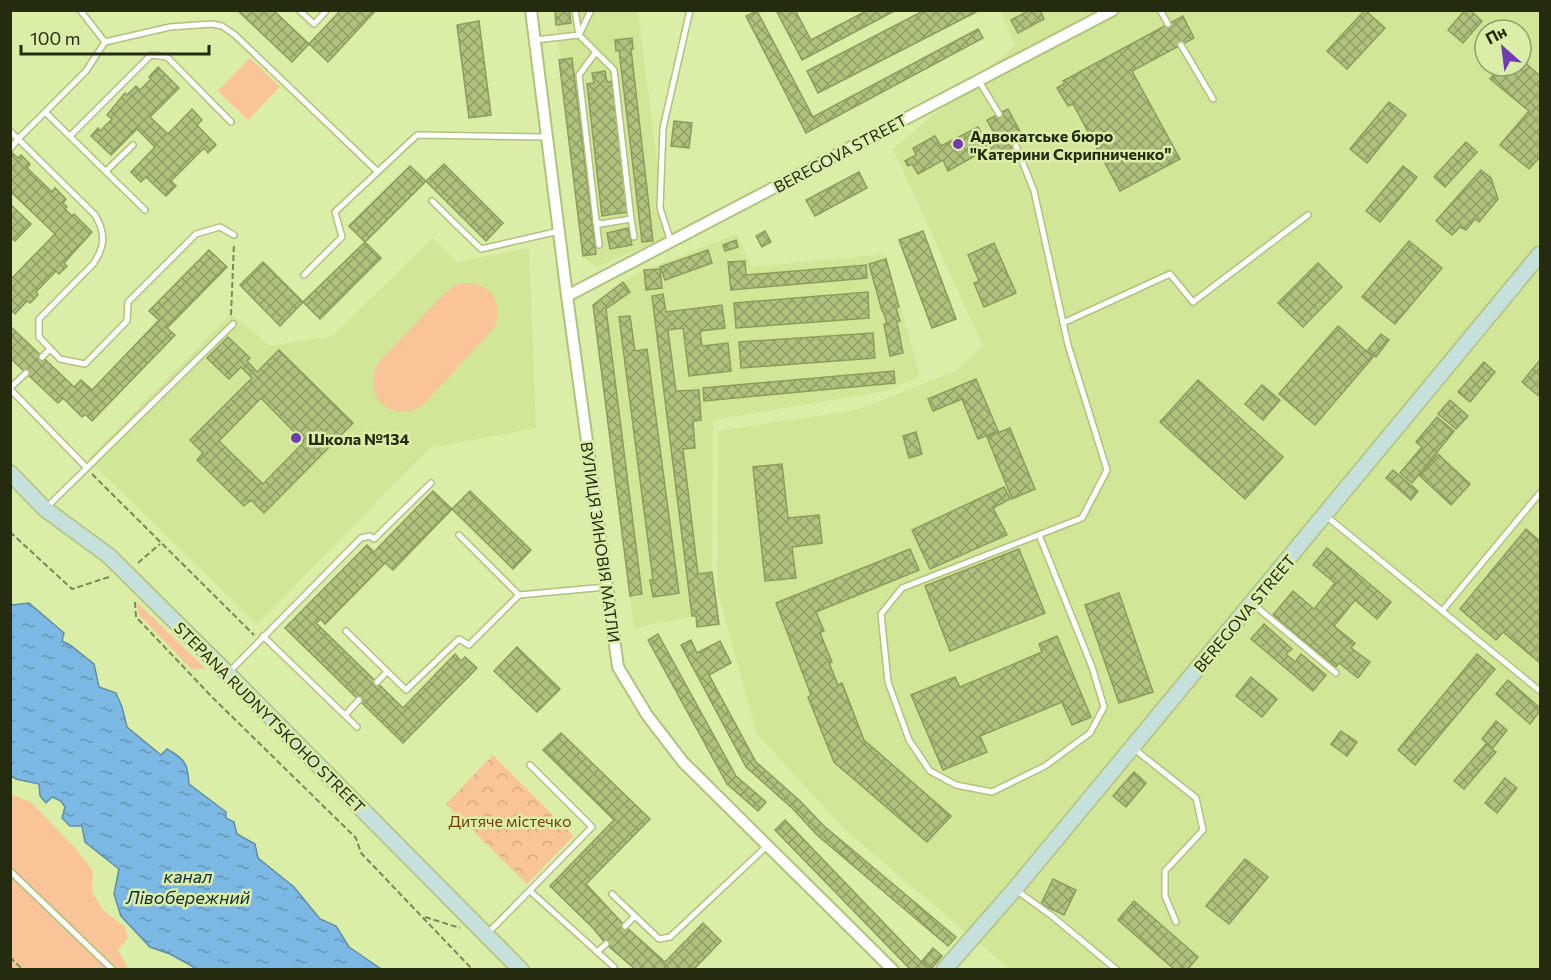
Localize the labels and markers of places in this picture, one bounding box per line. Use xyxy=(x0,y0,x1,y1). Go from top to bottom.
place label: Адвокатське бюро "Катерини Скрипниченко" xyxy=(970,126,1171,163)
marker: Адвокатське бюро "Катерини Скрипниченко" xyxy=(951,137,965,151)
place label: Школа №134 xyxy=(308,429,410,448)
marker: Школа №134 xyxy=(289,431,303,445)

